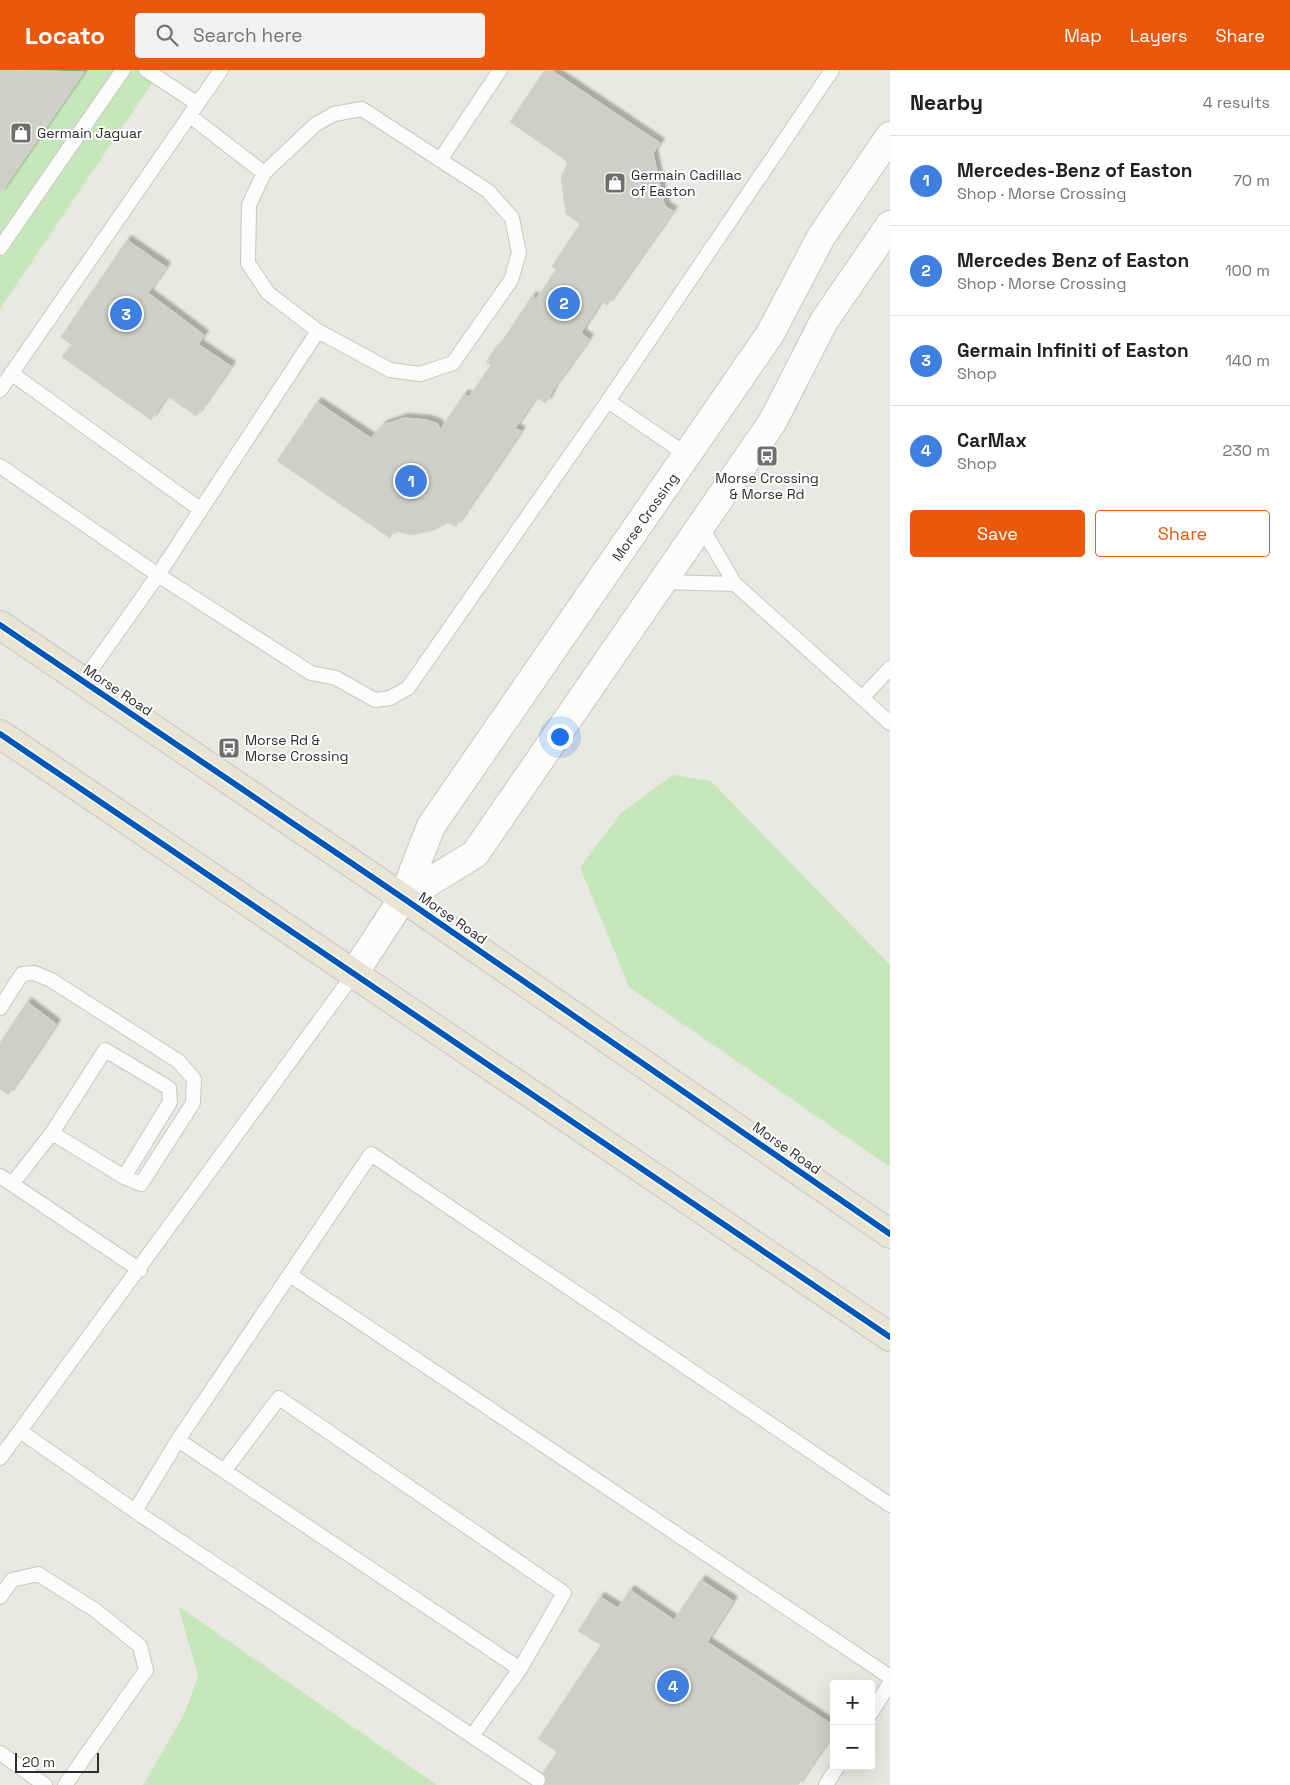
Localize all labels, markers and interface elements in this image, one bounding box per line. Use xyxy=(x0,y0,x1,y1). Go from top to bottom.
search box xyxy=(135,13,485,58)
text: Locato xyxy=(25,20,105,51)
icon: search xyxy=(153,21,181,49)
text: Search here xyxy=(193,23,302,48)
text: Map xyxy=(1064,24,1102,47)
text: Layers xyxy=(1130,24,1187,47)
text: Share xyxy=(1215,24,1265,47)
text: Nearby xyxy=(910,89,983,116)
text: 4 results xyxy=(1203,92,1270,113)
shop icon: Germain Jaguar xyxy=(9,121,33,145)
place label: Germain Jaguar xyxy=(37,124,142,142)
text: Mercedes-Benz of Easton xyxy=(957,158,1193,183)
place label: Germain Cadillac of Easton xyxy=(631,166,742,200)
text: 1 xyxy=(922,170,930,191)
text: 70 m xyxy=(1233,170,1270,191)
shop icon: Germain Cadillac of Easton xyxy=(603,171,627,195)
text: Shop · Morse Crossing xyxy=(957,183,1126,204)
text: Mercedes Benz of Easton xyxy=(957,248,1189,273)
text: 2 xyxy=(921,260,931,281)
text: 100 m xyxy=(1225,260,1270,281)
text: Shop · Morse Crossing xyxy=(957,273,1126,294)
pin: 2 xyxy=(548,284,580,322)
pin: 3 xyxy=(110,295,142,333)
text: Germain Infiniti of Easton xyxy=(957,338,1189,363)
text: 3 xyxy=(921,350,931,371)
text: 140 m xyxy=(1225,350,1270,371)
text: Shop xyxy=(957,363,997,384)
text: CarMax xyxy=(957,428,1027,453)
text: 4 xyxy=(921,440,931,461)
text: 230 m xyxy=(1223,440,1270,461)
bus stop icon: Morse Crossing & Morse Rd xyxy=(755,444,779,468)
text: Shop xyxy=(957,453,997,474)
pin: 1 xyxy=(395,462,427,500)
street label: Morse Crossing xyxy=(608,469,682,565)
place label: Morse Crossing & Morse Rd xyxy=(715,469,819,503)
button: Save xyxy=(910,510,1085,557)
button: Share xyxy=(1095,510,1270,557)
street label: Morse Road xyxy=(80,660,156,720)
your location xyxy=(547,724,573,750)
place label: Morse Rd & Morse Crossing xyxy=(245,731,349,765)
bus stop icon: Morse Rd & Morse Crossing xyxy=(217,736,241,760)
street label: Morse Road xyxy=(415,888,491,948)
street label: Morse Road xyxy=(749,1118,825,1178)
pin: 4 xyxy=(657,1667,689,1705)
map controls xyxy=(830,1680,875,1770)
button: + xyxy=(830,1680,875,1725)
button: − xyxy=(830,1725,875,1770)
scale bar xyxy=(15,1750,99,1773)
text: 20 m xyxy=(22,1753,55,1771)

